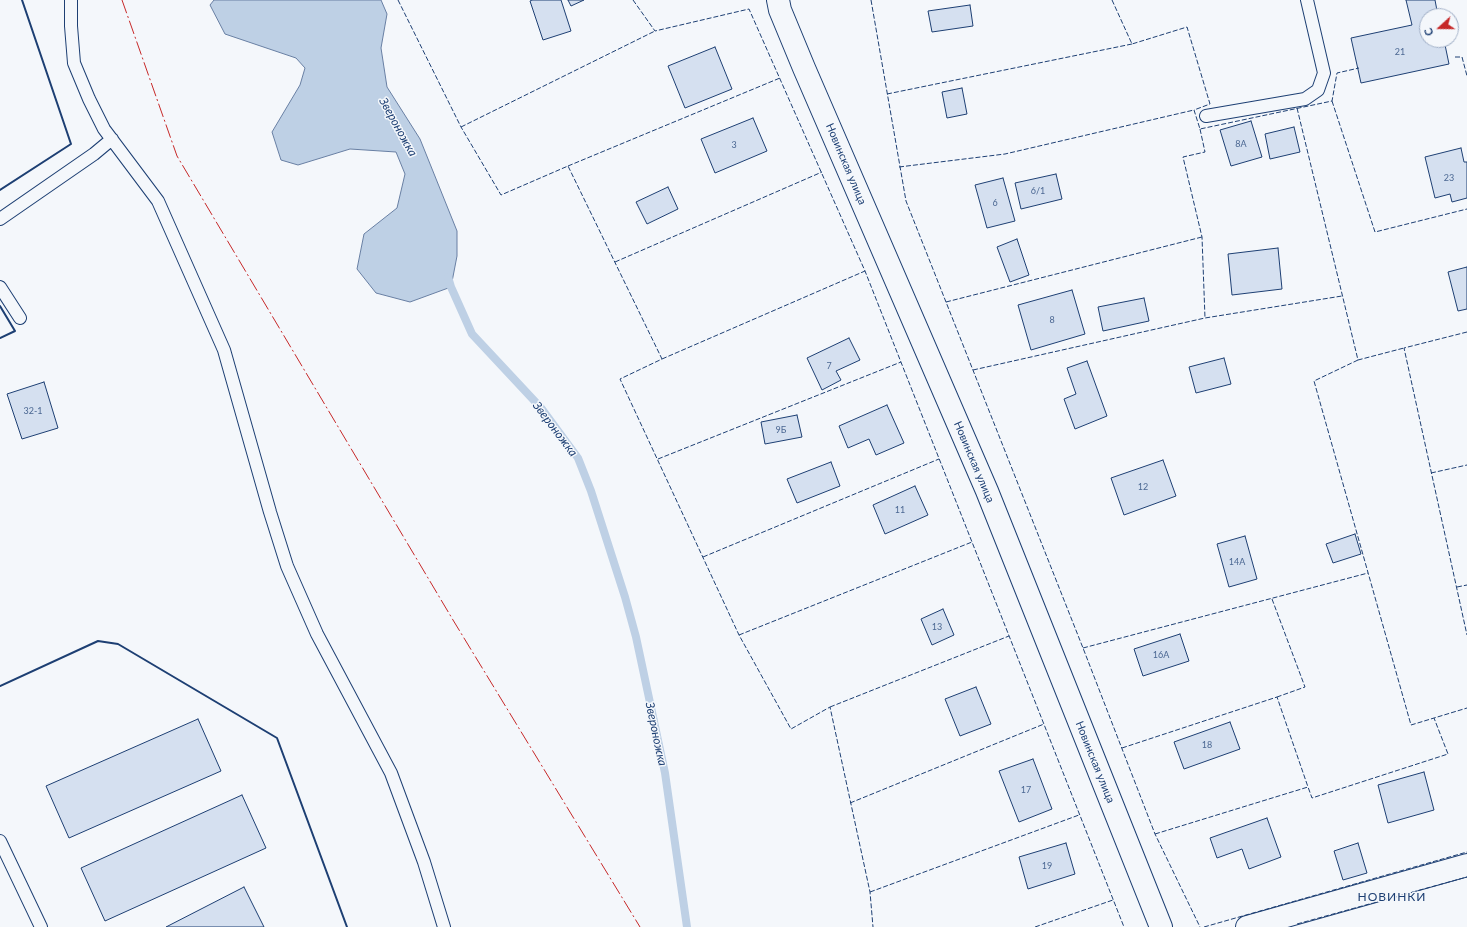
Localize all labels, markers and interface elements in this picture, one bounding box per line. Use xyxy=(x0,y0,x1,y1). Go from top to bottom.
north arrow xyxy=(1419,8,1459,48)
text: С xyxy=(1421,26,1436,38)
house number: 21 xyxy=(1395,47,1405,57)
water label: Звероножка xyxy=(376,95,420,159)
street label: Новинская улица xyxy=(823,121,869,207)
house number: 8А xyxy=(1235,139,1247,149)
house number: 3 xyxy=(731,140,737,150)
house number: 23 xyxy=(1444,173,1454,183)
house number: 6/1 xyxy=(1031,186,1045,196)
house number: 6 xyxy=(992,198,998,208)
house number: 8 xyxy=(1049,315,1055,325)
house number: 7 xyxy=(826,361,832,371)
water label: Звероножка xyxy=(530,399,580,459)
house number: 32-1 xyxy=(23,406,43,416)
street label: Новинская улица xyxy=(951,419,997,505)
house number: 9Б xyxy=(776,425,786,435)
house number: 12 xyxy=(1138,482,1148,492)
house number: 11 xyxy=(895,505,905,515)
house number: 14А xyxy=(1229,557,1245,567)
house number: 13 xyxy=(932,622,942,632)
house number: 16А xyxy=(1153,650,1169,660)
water label: Звероножка xyxy=(642,701,670,767)
street label: Новинская улица xyxy=(1073,719,1117,805)
house number: 18 xyxy=(1202,740,1212,750)
house number: 17 xyxy=(1021,785,1031,795)
house number: 19 xyxy=(1042,861,1052,871)
district label: НОВИНКИ xyxy=(1357,890,1427,904)

